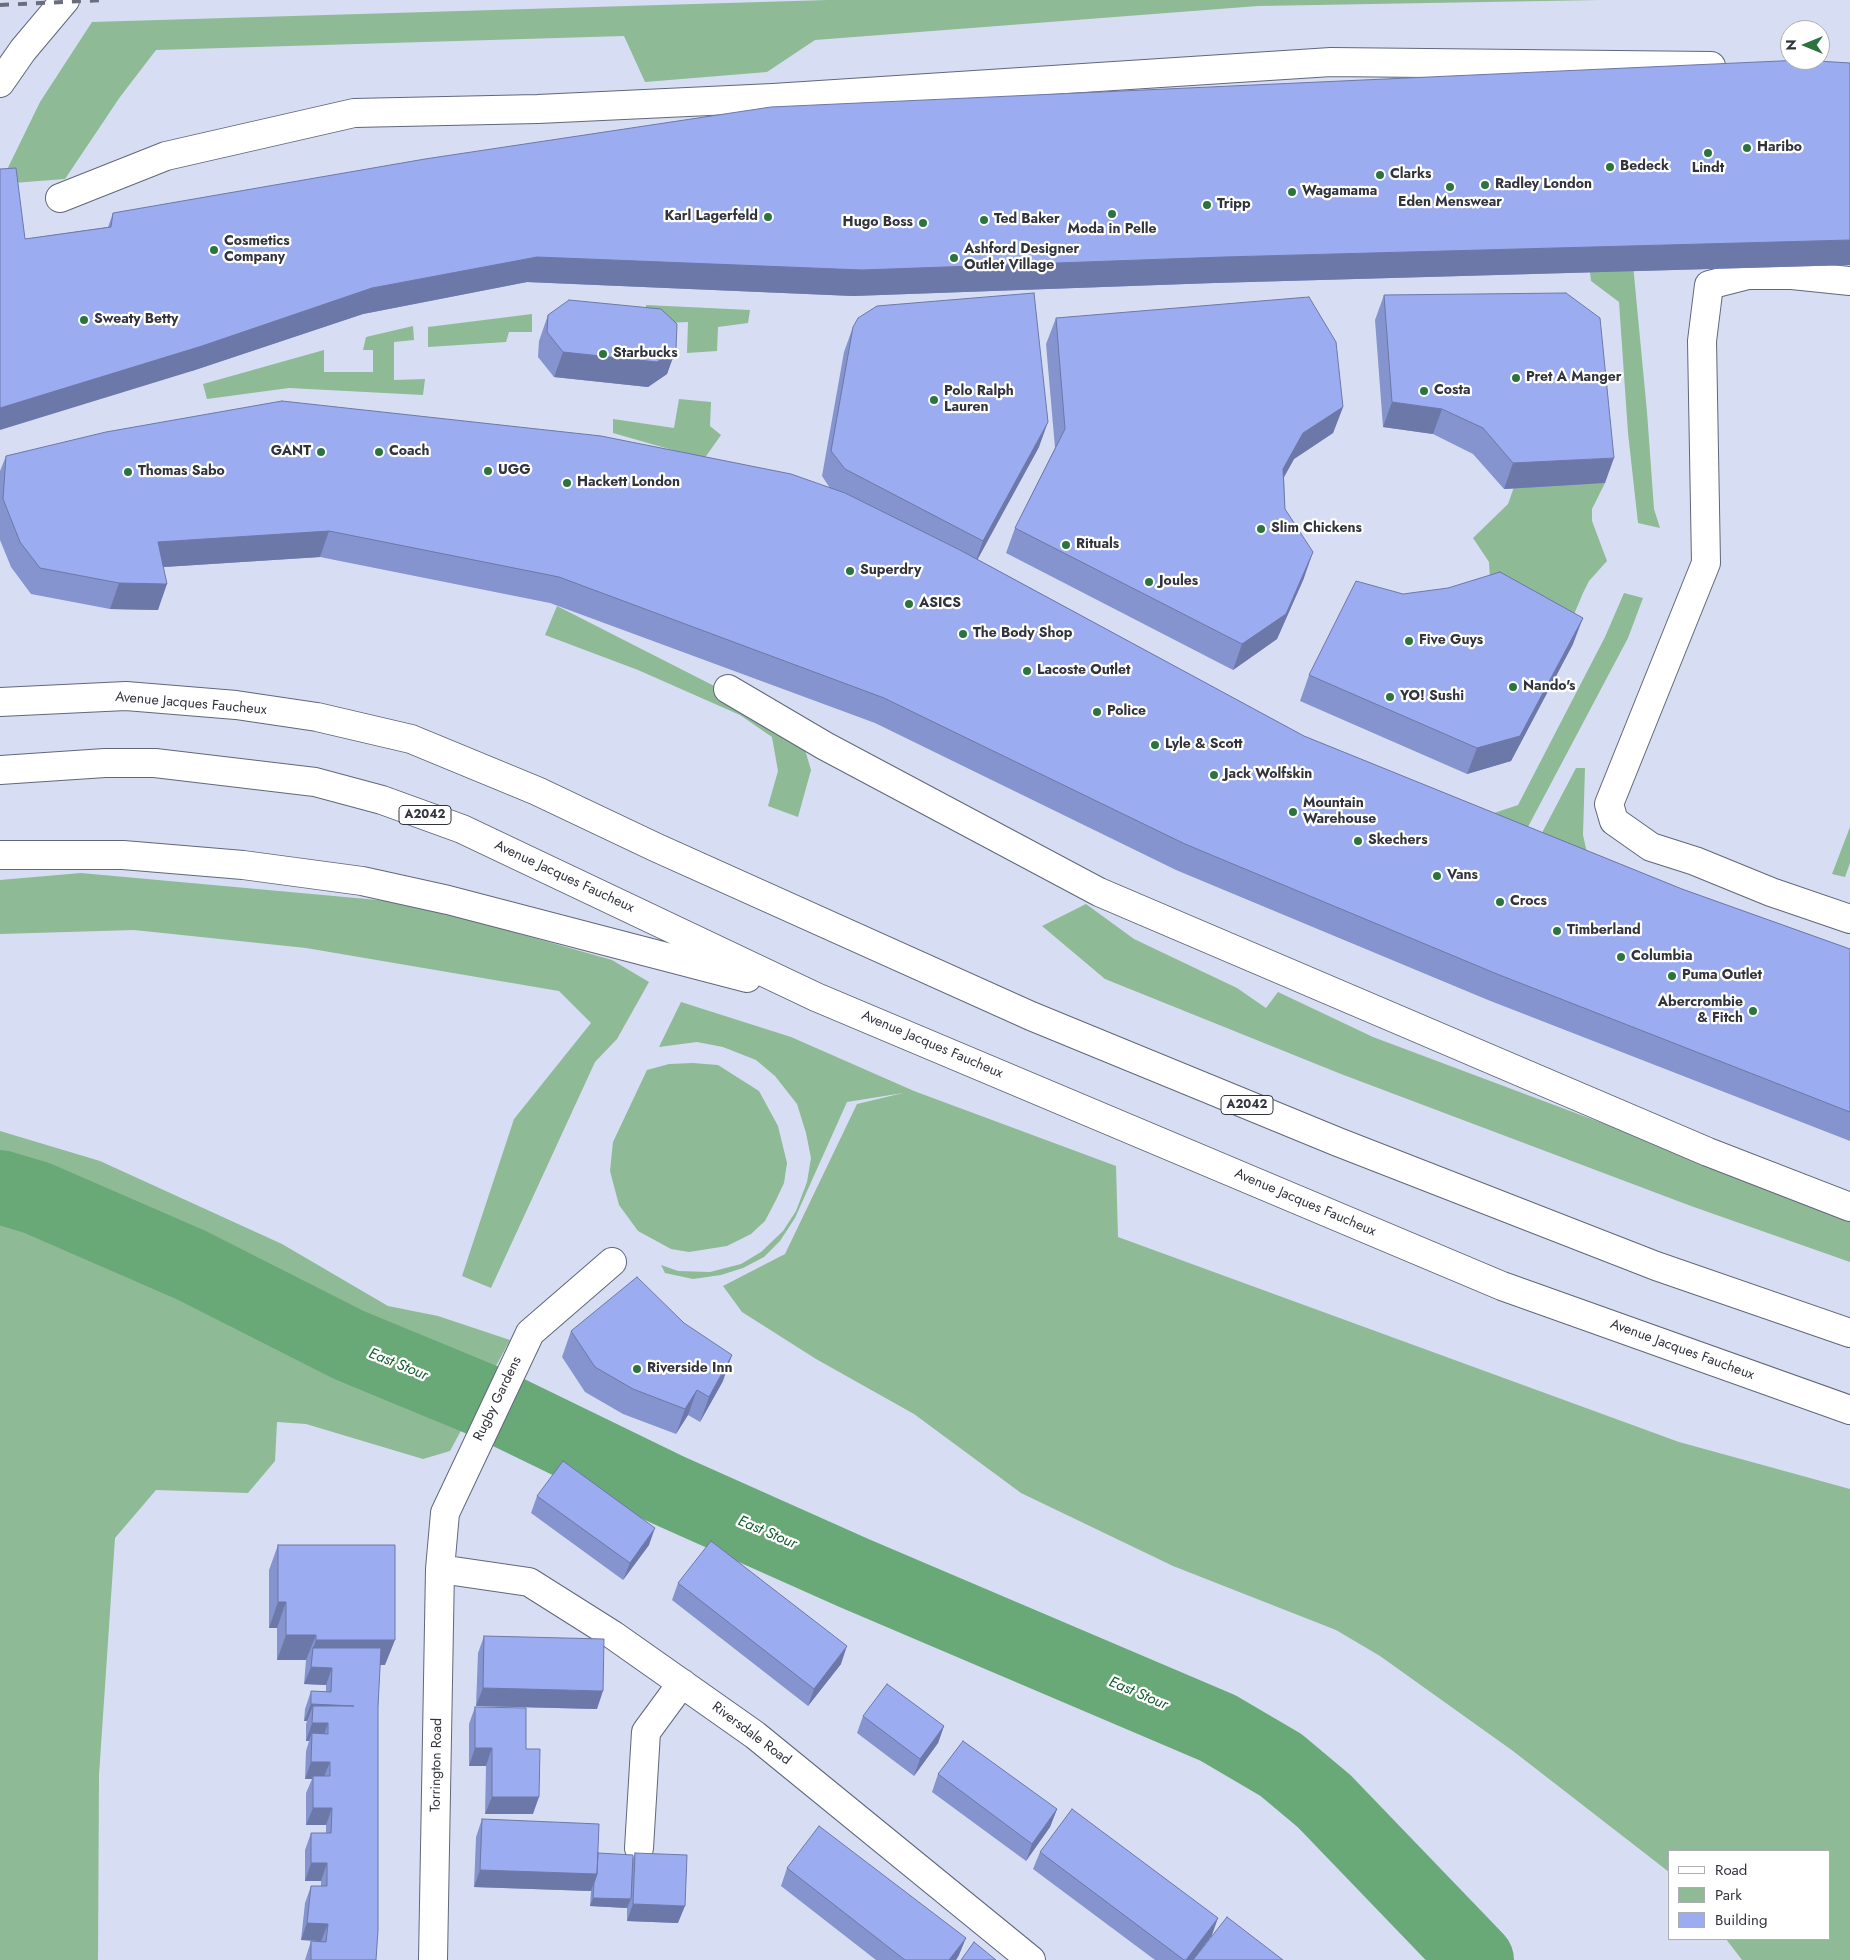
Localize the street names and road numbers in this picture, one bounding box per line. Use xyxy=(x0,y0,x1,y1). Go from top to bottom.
street label: Avenue Jacques Faucheux xyxy=(114,689,268,719)
road number: A2042 xyxy=(399,806,451,824)
street label: Avenue Jacques Faucheux xyxy=(492,837,636,917)
street label: Avenue Jacques Faucheux xyxy=(859,1008,1005,1082)
road number: A2042 xyxy=(1221,1096,1273,1114)
street label: Avenue Jacques Faucheux xyxy=(1232,1166,1378,1240)
street label: Avenue Jacques Faucheux xyxy=(1608,1316,1756,1384)
street label: Rugby Gardens xyxy=(470,1354,526,1444)
street label: Riversdale Road xyxy=(708,1699,794,1769)
street label: Torrington Road xyxy=(428,1718,446,1812)

